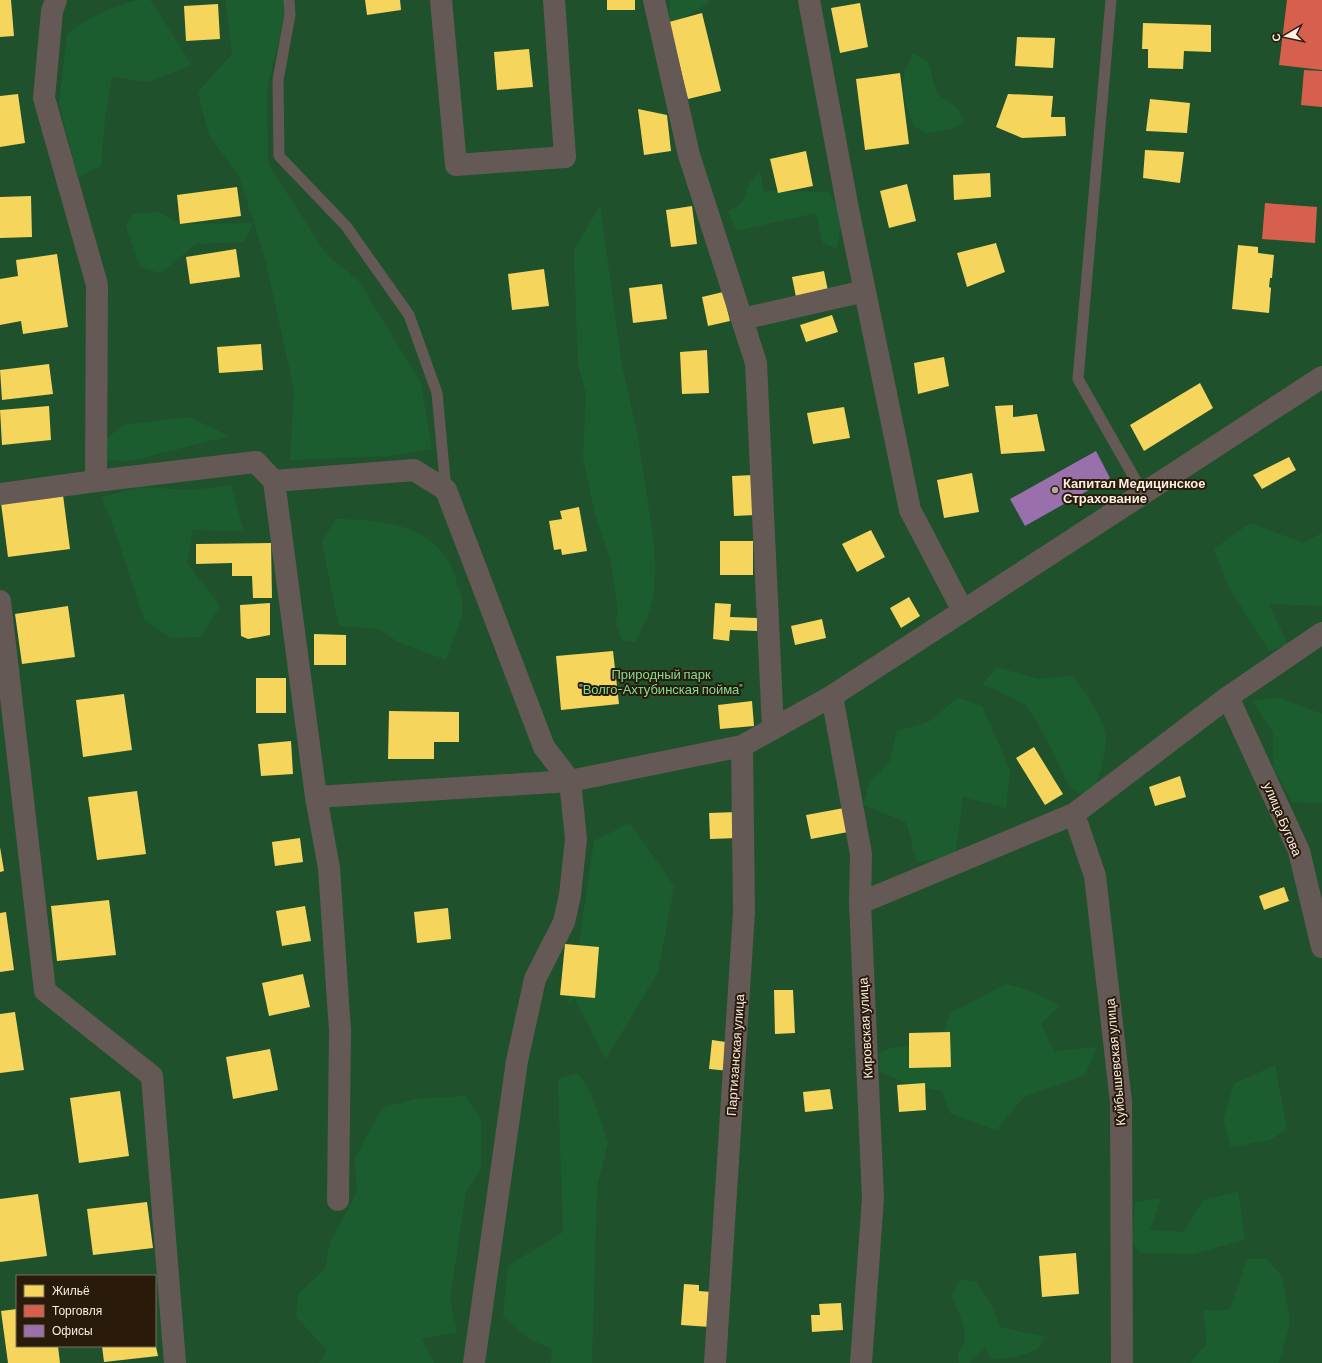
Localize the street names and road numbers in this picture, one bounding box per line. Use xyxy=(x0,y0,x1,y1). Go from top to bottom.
street label: улица Бугова xyxy=(1260,780,1306,859)
street label: Кировская улица xyxy=(854,976,876,1079)
street label: Партизанская улица xyxy=(723,993,747,1117)
street label: Куйбышевская улица xyxy=(1101,997,1129,1126)

